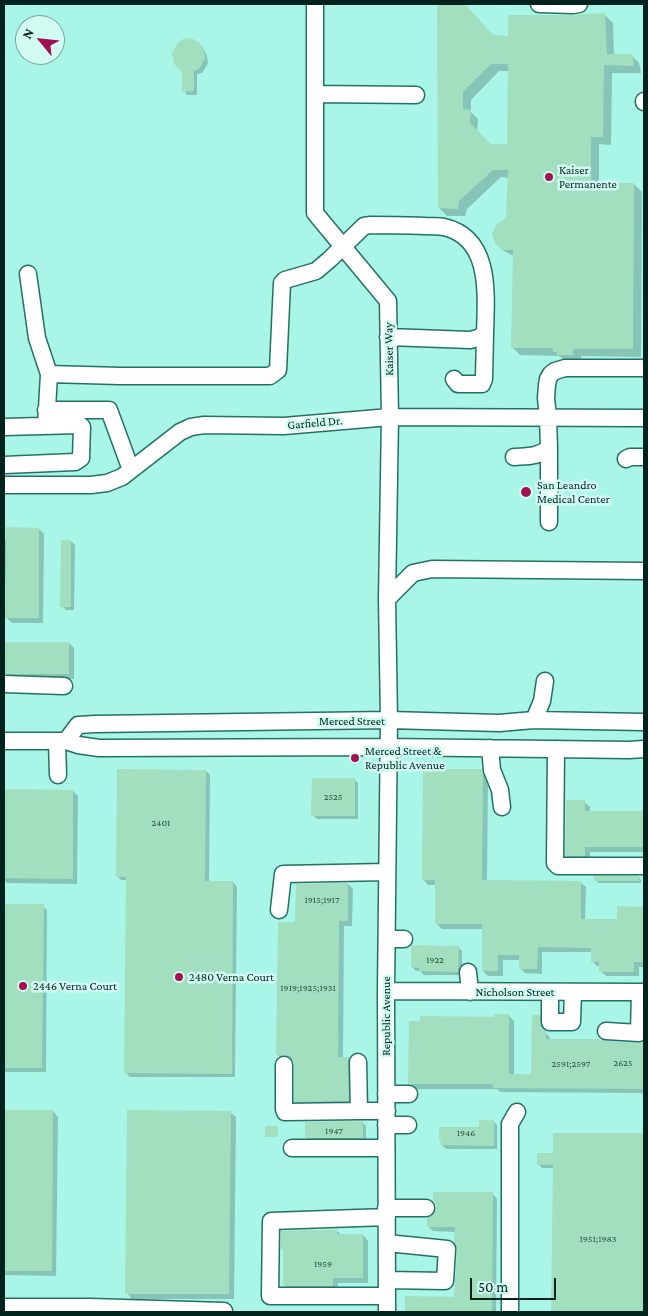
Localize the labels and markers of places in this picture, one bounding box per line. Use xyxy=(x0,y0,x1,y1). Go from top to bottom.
place label: Kaiser Permanente xyxy=(559,163,617,191)
marker: Kaiser Permanente xyxy=(543,171,555,183)
place label: San Leandro Medical Center xyxy=(537,478,610,506)
marker: San Leandro Medical Center xyxy=(519,485,533,499)
place label: Merced Street & Republic Avenue xyxy=(365,744,444,772)
marker: Merced Street & Republic Avenue xyxy=(349,752,361,764)
place label: 2480 Verna Court xyxy=(189,970,274,984)
marker: 2480 Verna Court xyxy=(173,971,185,983)
place label: 2446 Verna Court xyxy=(33,979,117,993)
marker: 2446 Verna Court xyxy=(17,980,29,992)

